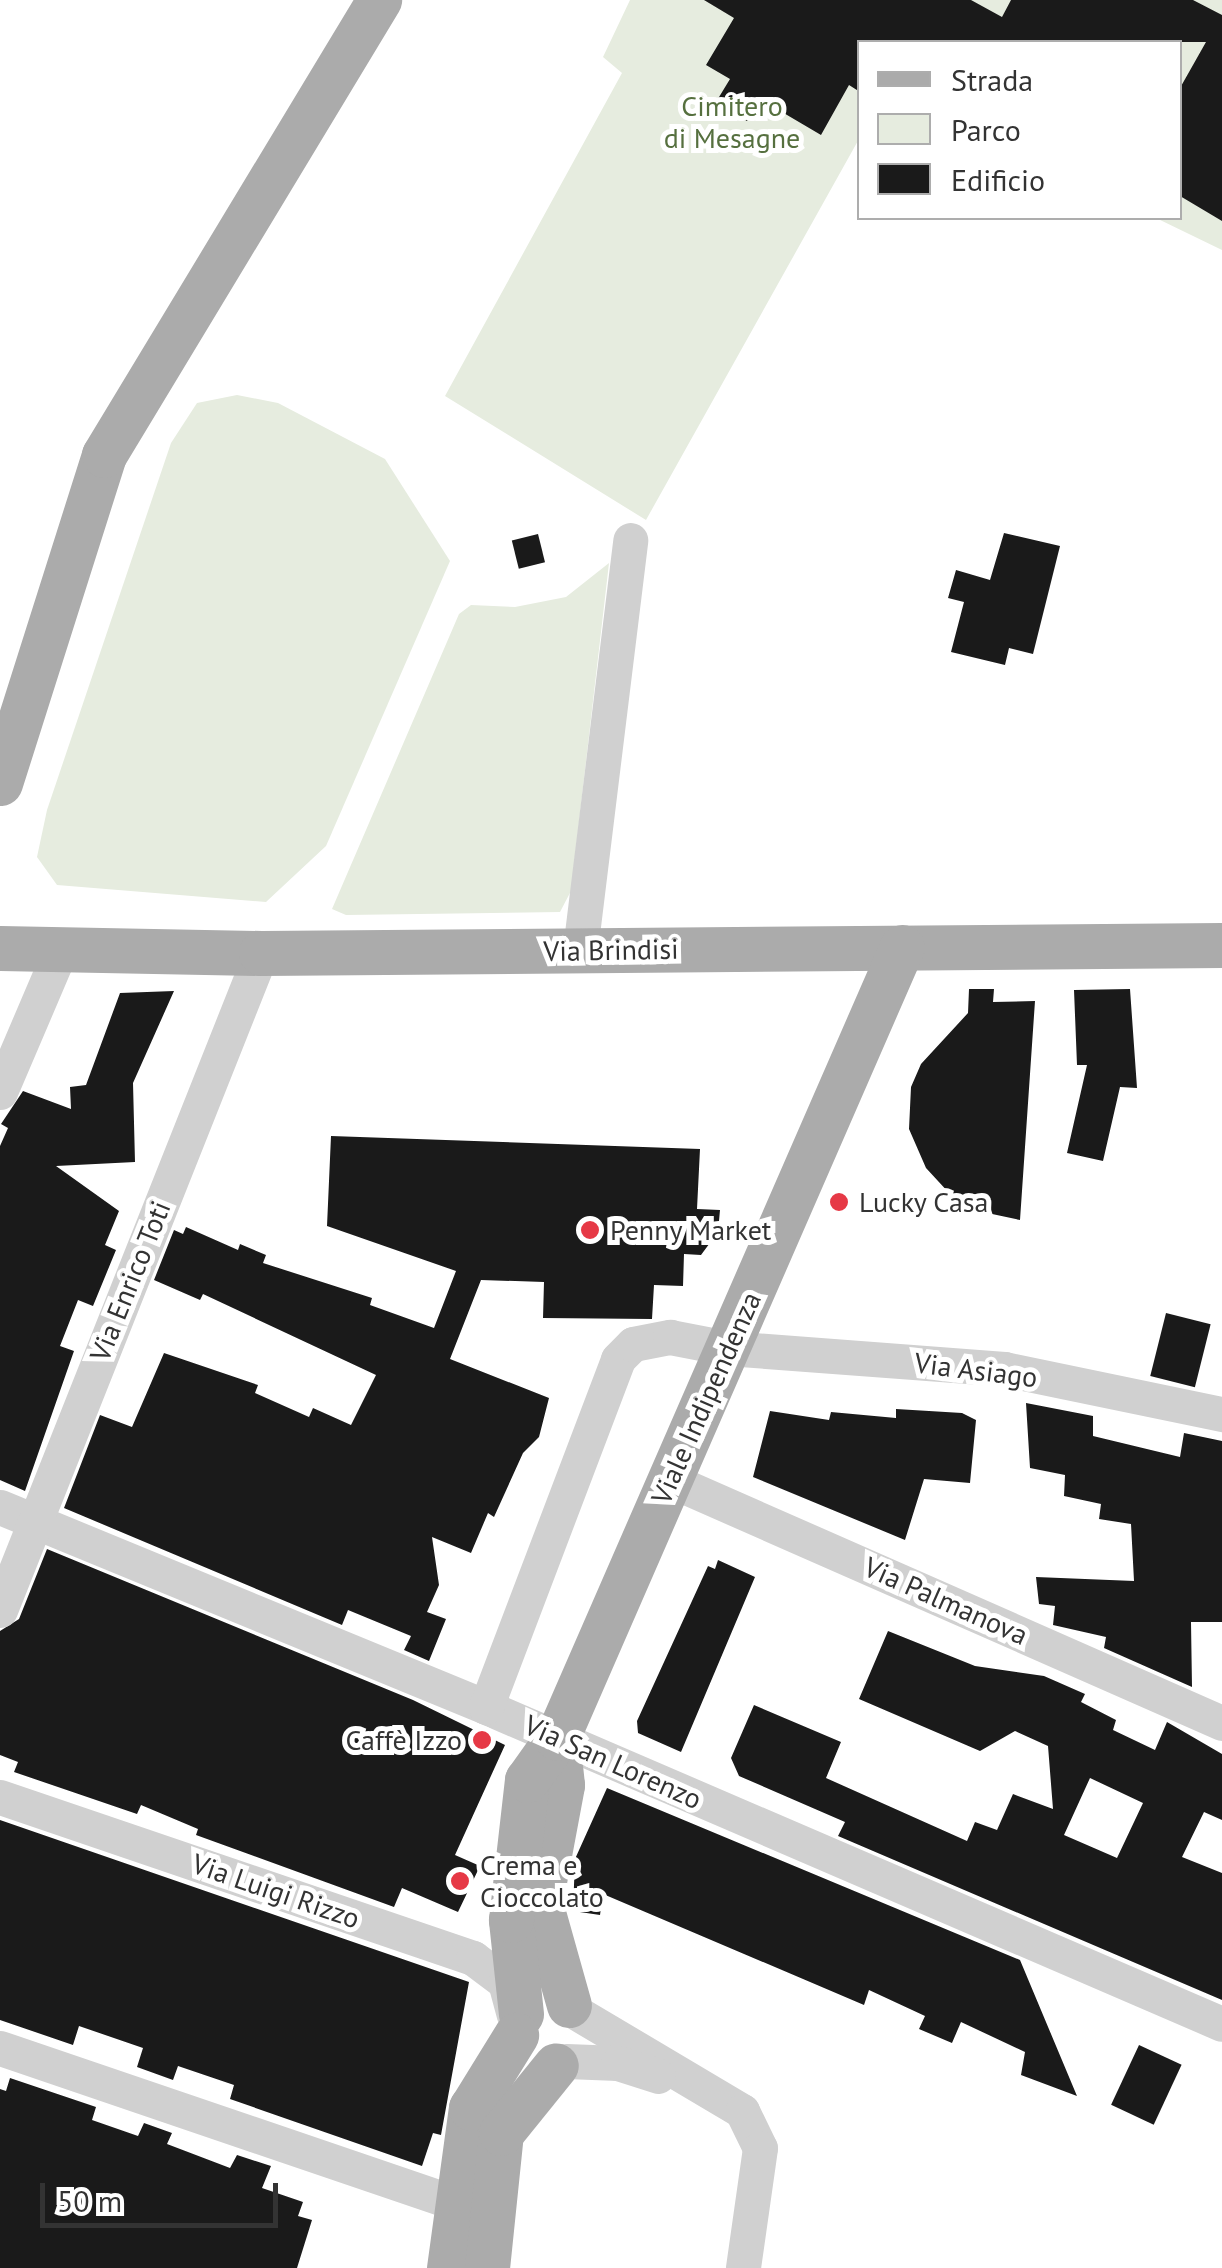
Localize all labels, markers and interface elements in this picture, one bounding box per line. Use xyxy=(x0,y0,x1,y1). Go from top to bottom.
legend xyxy=(857,40,1182,220)
text: Strada xyxy=(951,60,1033,99)
park label: Cimitero di Mesagne xyxy=(664,89,800,155)
text: Parco xyxy=(951,110,1021,149)
text: Edificio xyxy=(951,160,1045,199)
street label: Via Brindisi xyxy=(543,932,679,968)
place label: Lucky Casa xyxy=(859,1185,989,1219)
marker: Lucky Casa xyxy=(828,1191,850,1213)
street label: Via Enrico Toti xyxy=(82,1196,178,1366)
place label: Penny Market xyxy=(610,1213,772,1247)
marker: Penny Market xyxy=(579,1219,601,1241)
street label: Viale Indipendenza xyxy=(644,1287,768,1509)
street label: Via Asiago xyxy=(912,1346,1040,1394)
street label: Via Palmanova xyxy=(859,1550,1033,1652)
street label: Via San Lorenzo xyxy=(519,1708,707,1816)
place label: Caffè Izzo xyxy=(346,1723,462,1757)
marker: Caffè Izzo xyxy=(471,1729,493,1751)
street label: Via Luigi Rizzo xyxy=(188,1847,364,1935)
place label: Crema e Cioccolato xyxy=(480,1848,604,1914)
marker: Crema e Cioccolato xyxy=(449,1870,471,1892)
scale bar xyxy=(45,2163,282,2225)
text: 50 m xyxy=(57,2181,122,2220)

